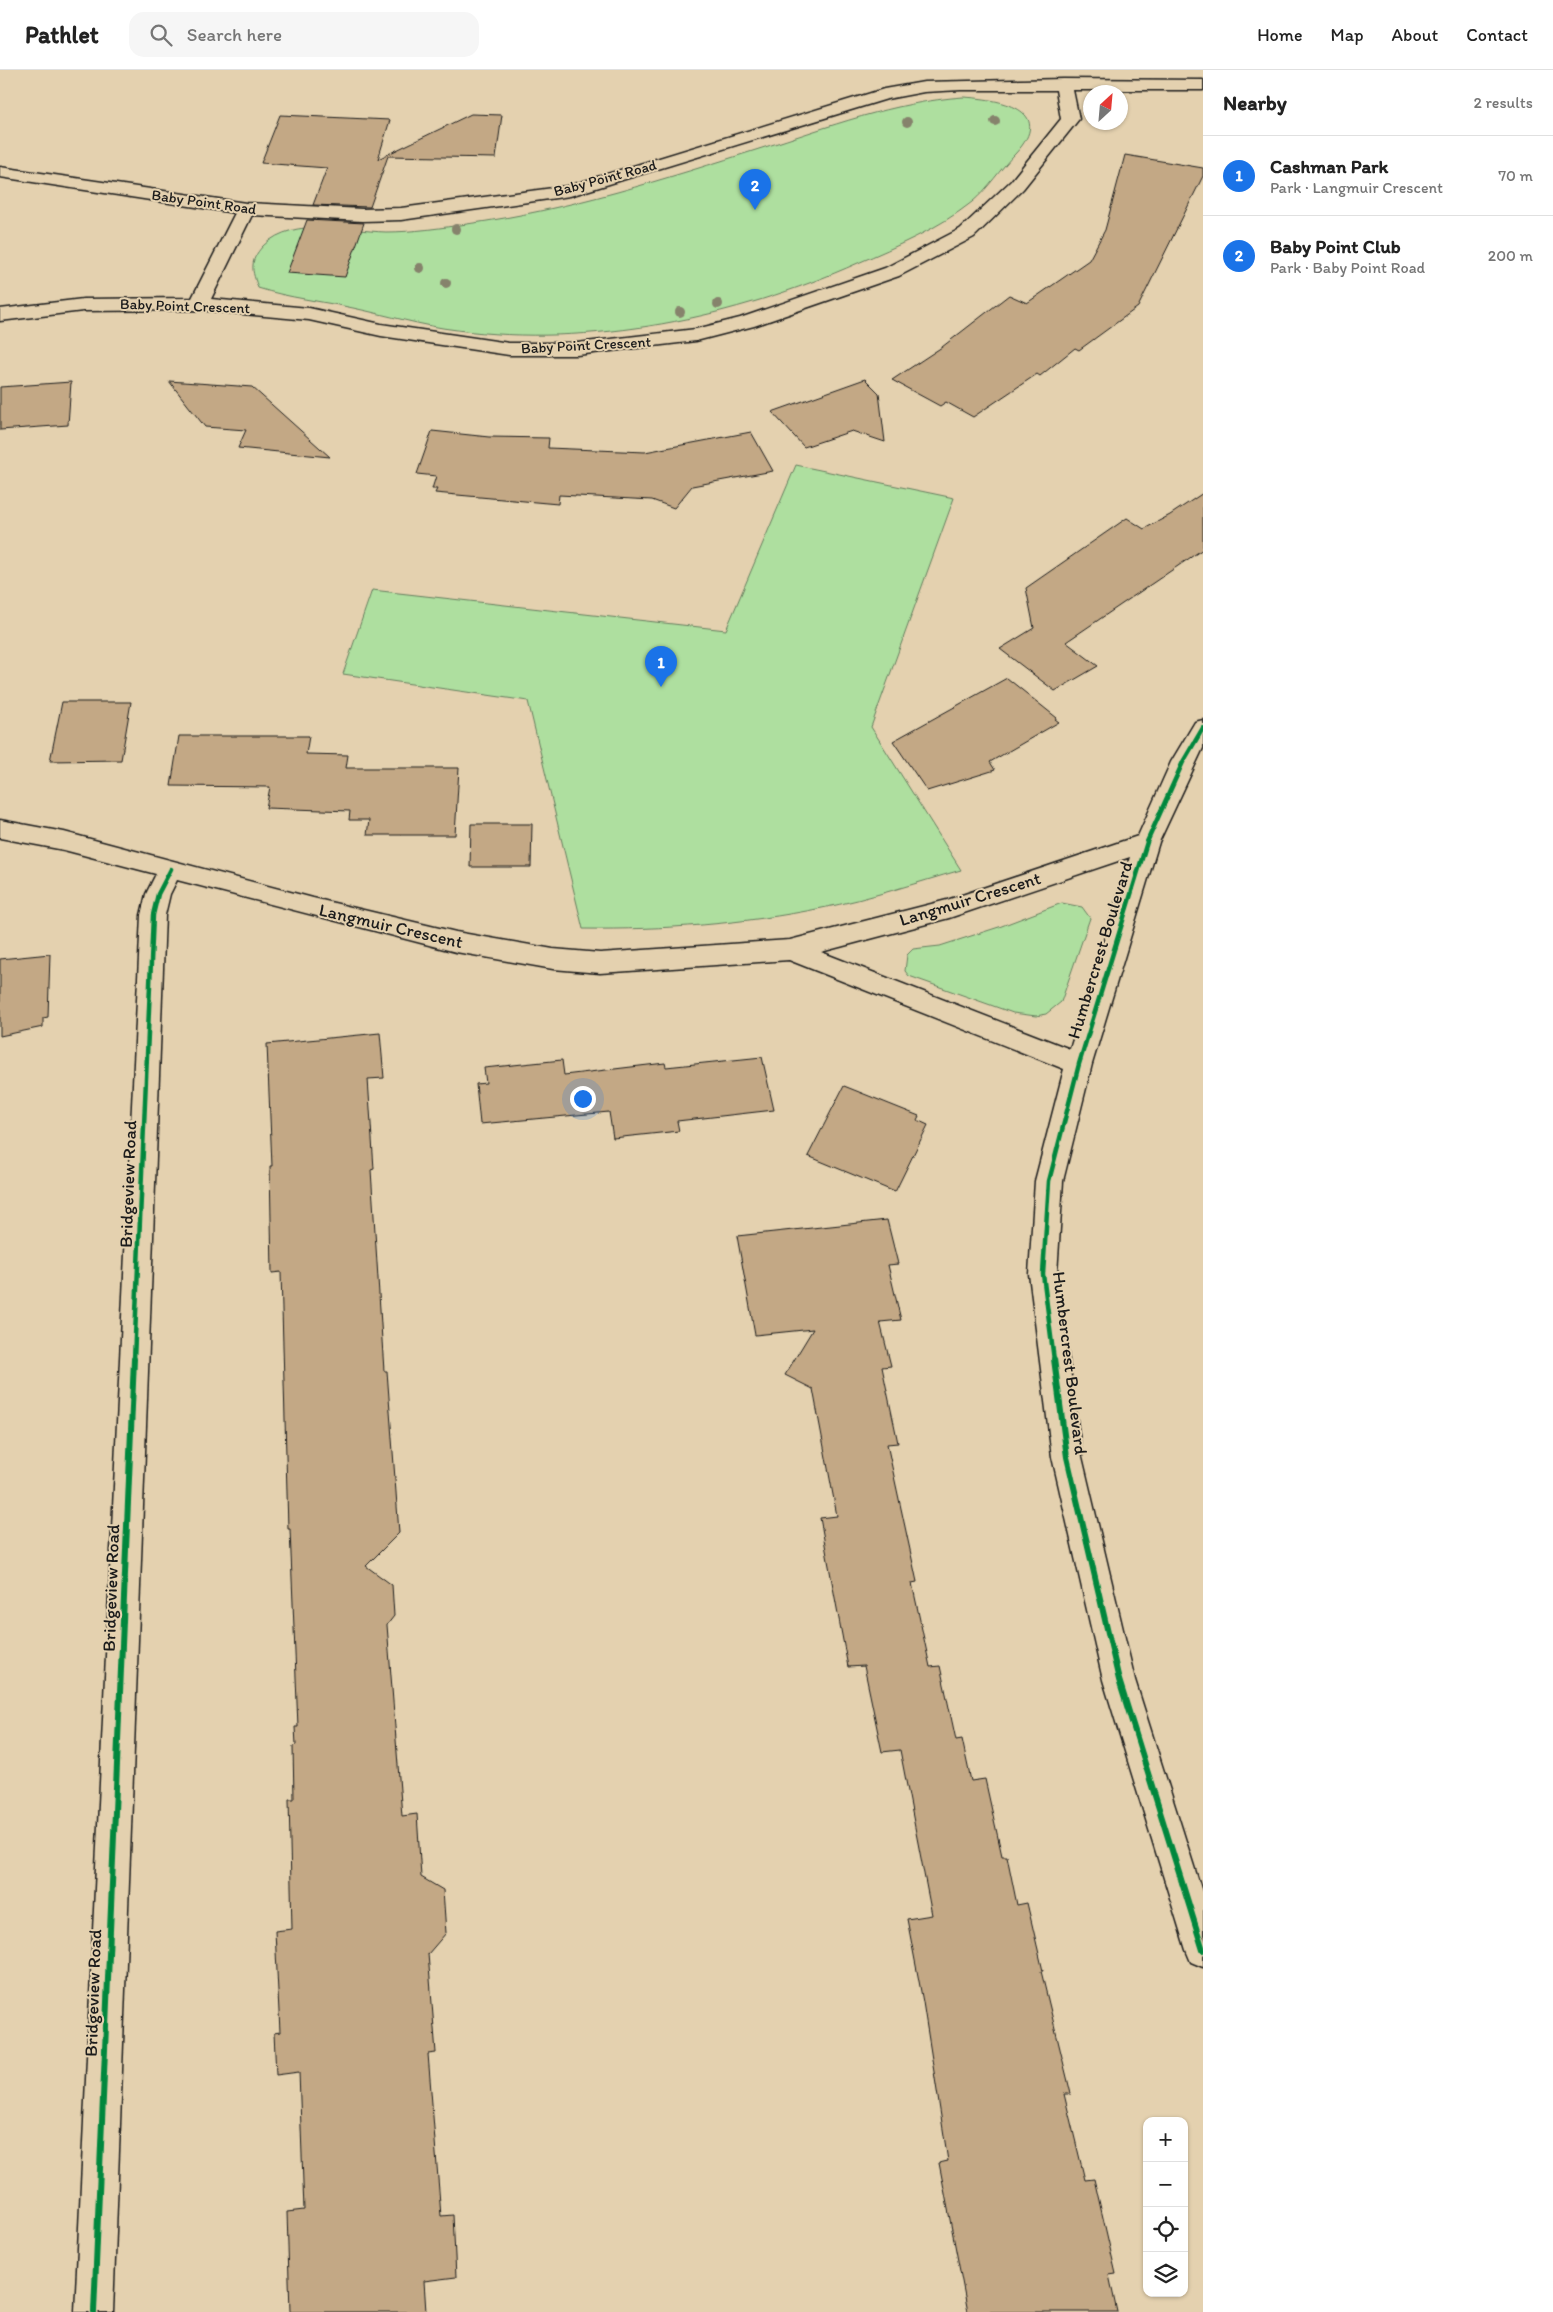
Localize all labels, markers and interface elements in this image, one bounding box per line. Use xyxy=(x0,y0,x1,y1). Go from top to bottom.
search box xyxy=(129,12,479,57)
text: Pathlet xyxy=(25,20,99,49)
icon: search xyxy=(147,21,175,49)
text: Search here xyxy=(187,23,282,46)
text: Home xyxy=(1257,24,1303,46)
text: Map xyxy=(1331,24,1364,46)
text: About xyxy=(1392,24,1438,46)
text: Contact xyxy=(1466,24,1528,46)
north arrow xyxy=(1083,85,1128,130)
text: Nearby xyxy=(1223,90,1287,115)
text: 2 results xyxy=(1473,93,1533,112)
text: Cashman Park xyxy=(1270,155,1388,178)
street label: Baby Point Road xyxy=(552,156,658,200)
text: 1 xyxy=(1235,166,1243,185)
text: 70 m xyxy=(1498,166,1533,185)
pin: 2 xyxy=(739,169,771,210)
text: Park · Langmuir Crescent xyxy=(1270,178,1443,197)
street label: Baby Point Road xyxy=(150,186,258,218)
text: Baby Point Club xyxy=(1270,235,1401,258)
text: 2 xyxy=(1235,246,1243,265)
text: 200 m xyxy=(1488,246,1533,265)
text: Park · Baby Point Road xyxy=(1270,258,1425,277)
street label: Baby Point Crescent xyxy=(120,295,251,317)
street label: Baby Point Crescent xyxy=(521,333,652,357)
pin: 1 xyxy=(645,646,677,687)
street label: Humbercrest Boulevard xyxy=(1063,858,1138,1041)
street label: Langmuir Crescent xyxy=(897,867,1044,931)
street label: Langmuir Crescent xyxy=(317,899,465,953)
your location xyxy=(570,1086,596,1112)
street label: Bridgeview Road xyxy=(115,1120,141,1248)
street label: Humbercrest Boulevard xyxy=(1048,1270,1092,1456)
street label: Bridgeview Road xyxy=(98,1524,124,1652)
street label: Bridgeview Road xyxy=(80,1929,106,2057)
map controls xyxy=(1143,2117,1188,2297)
button: + xyxy=(1143,2117,1188,2162)
button: − xyxy=(1143,2162,1188,2207)
button: locate xyxy=(1143,2207,1188,2252)
button: layers xyxy=(1143,2252,1188,2297)

